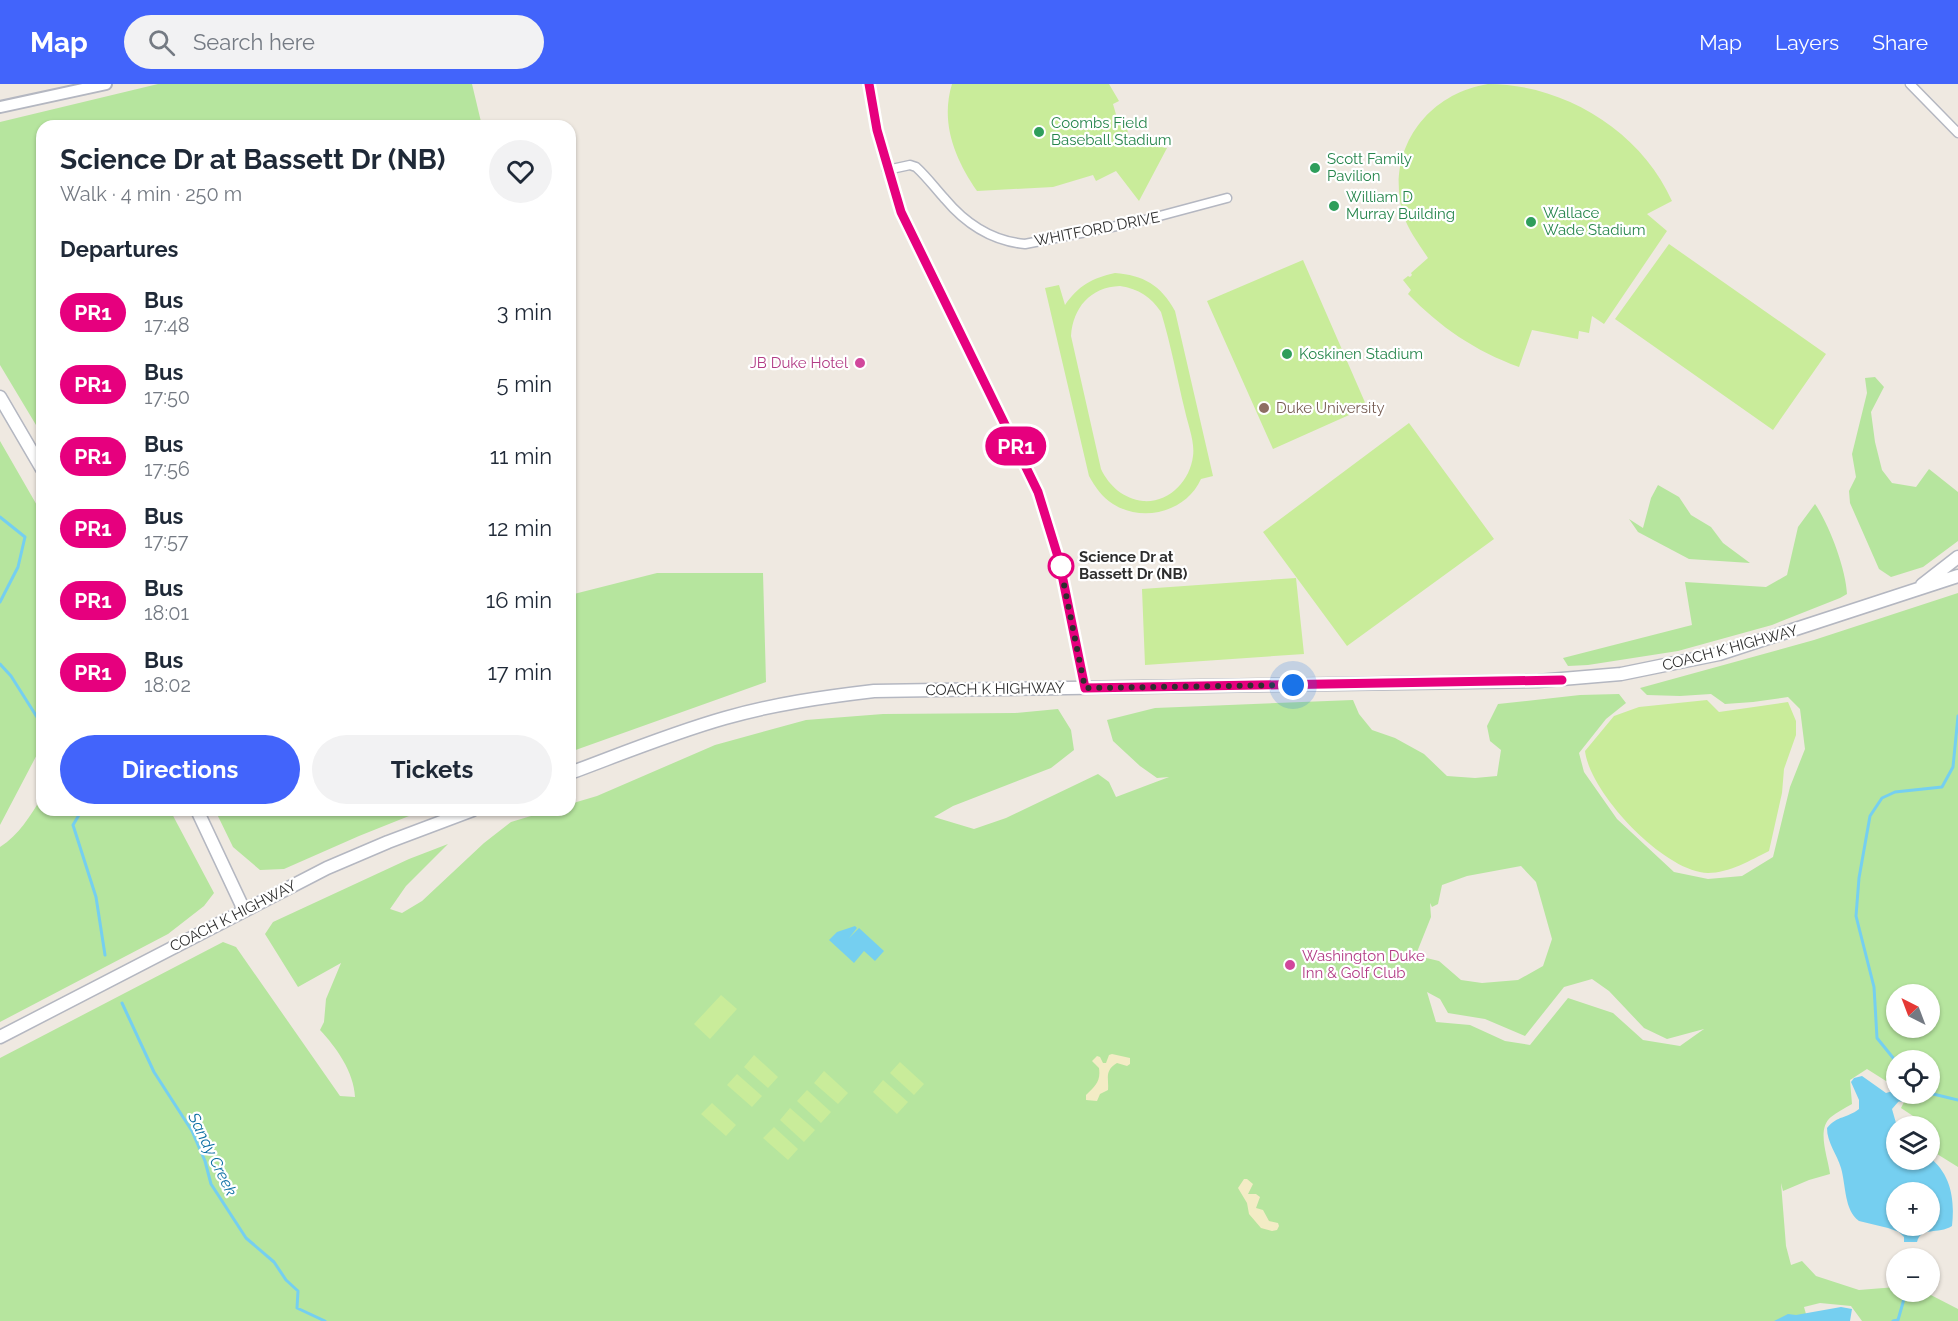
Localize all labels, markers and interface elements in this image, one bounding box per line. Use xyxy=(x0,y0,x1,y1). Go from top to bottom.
search box xyxy=(124,15,544,69)
text: Map xyxy=(30,26,88,59)
icon: search xyxy=(145,26,178,59)
text: Search here xyxy=(193,29,315,55)
text: Map xyxy=(1699,30,1742,55)
text: Layers xyxy=(1775,30,1839,55)
text: Share xyxy=(1872,30,1928,55)
place label: Coombs Field Baseball Stadium xyxy=(1051,114,1172,149)
marker: Coombs Field Baseball Stadium xyxy=(1032,125,1046,139)
button: heart xyxy=(489,140,552,203)
text: Science Dr at Bassett Dr (NB) xyxy=(60,143,446,176)
place label: Scott Family Pavilion xyxy=(1327,150,1412,185)
marker: Scott Family Pavilion xyxy=(1308,161,1322,175)
text: Walk · 4 min · 250 m xyxy=(60,182,242,206)
place label: William D Murray Building xyxy=(1346,188,1455,223)
marker: William D Murray Building xyxy=(1327,199,1341,213)
place label: Wallace Wade Stadium xyxy=(1543,204,1646,239)
street label: WHITFORD DRIVE xyxy=(1033,208,1161,250)
marker: Wallace Wade Stadium xyxy=(1524,215,1538,229)
text: Departures xyxy=(60,236,178,262)
text: Bus xyxy=(144,287,183,313)
text: 3 min xyxy=(497,299,552,325)
text: PR1 xyxy=(74,300,112,325)
text: 17:48 xyxy=(144,313,190,337)
place label: Koskinen Stadium xyxy=(1299,345,1423,363)
marker: Koskinen Stadium xyxy=(1280,347,1294,361)
place label: JB Duke Hotel xyxy=(750,354,849,372)
marker: JB Duke Hotel xyxy=(853,356,867,370)
text: Bus xyxy=(144,359,183,385)
text: 5 min xyxy=(497,371,552,397)
text: PR1 xyxy=(74,372,112,397)
text: 17:50 xyxy=(144,385,190,409)
place label: Duke University xyxy=(1276,399,1385,417)
marker: Duke University xyxy=(1257,401,1271,415)
line badge: PR1 xyxy=(982,426,1050,466)
text: Bus xyxy=(144,431,183,457)
text: PR1 xyxy=(997,434,1035,459)
text: 11 min xyxy=(490,443,552,469)
text: PR1 xyxy=(74,444,112,469)
text: 17:56 xyxy=(144,457,190,481)
text: Bus xyxy=(144,503,183,529)
text: 12 min xyxy=(488,515,552,541)
text: PR1 xyxy=(74,516,112,541)
text: 17:57 xyxy=(144,529,188,553)
place label: Science Dr at Bassett Dr (NB) xyxy=(1079,548,1188,583)
marker: Science Dr at Bassett Dr (NB) xyxy=(1048,553,1074,579)
text: Bus xyxy=(144,575,183,601)
text: 16 min xyxy=(486,587,552,613)
text: PR1 xyxy=(74,588,112,613)
text: 18:01 xyxy=(144,601,189,625)
street label: COACH K HIGHWAY xyxy=(1660,621,1800,675)
text: Bus xyxy=(144,647,183,673)
text: 17 min xyxy=(487,659,552,685)
text: PR1 xyxy=(74,660,112,685)
your location xyxy=(1278,670,1308,700)
text: 18:02 xyxy=(144,673,191,697)
street label: COACH K HIGHWAY xyxy=(925,679,1065,699)
button: Directions xyxy=(60,735,300,804)
button: Tickets xyxy=(312,735,552,804)
street label: COACH K HIGHWAY xyxy=(167,876,299,956)
place label: Washington Duke Inn & Golf Club xyxy=(1302,947,1425,982)
marker: Washington Duke Inn & Golf Club xyxy=(1283,958,1297,972)
north arrow xyxy=(1886,984,1940,1038)
map controls xyxy=(1886,984,1940,1302)
button: locate xyxy=(1886,1050,1940,1104)
water label: Sandy Creek xyxy=(184,1109,241,1199)
button: layers xyxy=(1886,1116,1940,1170)
button: + xyxy=(1886,1182,1940,1236)
button: − xyxy=(1886,1248,1940,1302)

